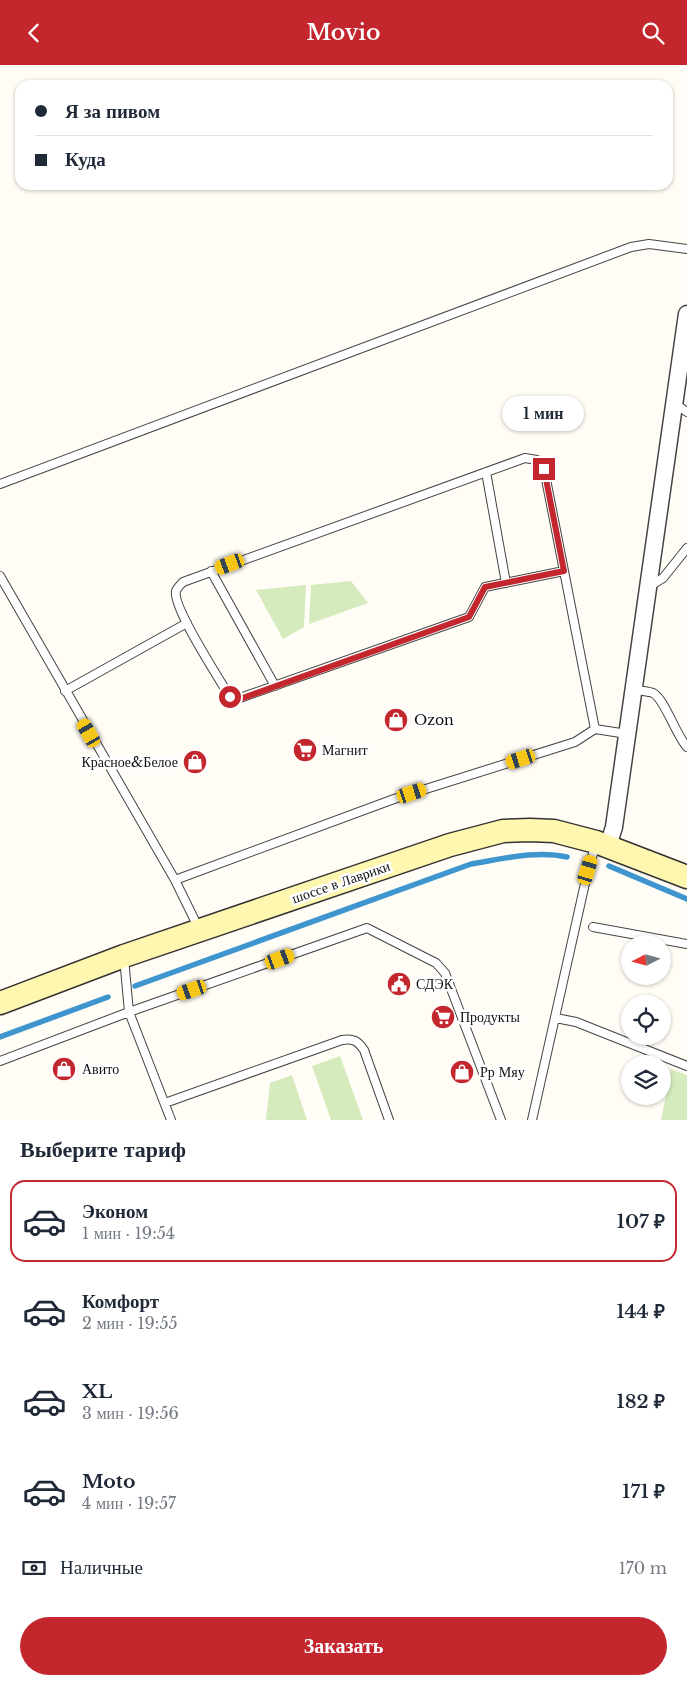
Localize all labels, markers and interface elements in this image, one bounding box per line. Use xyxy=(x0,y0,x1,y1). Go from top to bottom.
icon: back xyxy=(20,19,48,47)
text: Movio xyxy=(306,19,381,46)
icon: search xyxy=(639,19,667,47)
text: Я за пивом xyxy=(65,100,160,123)
text: Куда xyxy=(65,148,106,171)
callout: 1 мин xyxy=(503,397,585,431)
text: 1 мин xyxy=(523,403,563,423)
route end xyxy=(533,458,555,480)
car xyxy=(213,552,246,576)
route start xyxy=(219,686,241,708)
shop icon: Ozon xyxy=(383,707,409,733)
place label: Ozon xyxy=(414,711,454,729)
car xyxy=(75,716,102,750)
supermarket icon: Магнит xyxy=(292,737,318,763)
place label: Магнит xyxy=(322,741,368,759)
car xyxy=(504,747,537,771)
shop icon: Красное&Белое xyxy=(182,749,208,775)
place label: Красное&Белое xyxy=(81,753,178,771)
car xyxy=(395,781,428,805)
car xyxy=(576,853,599,887)
street label: шоссе в Лаврики xyxy=(290,857,393,907)
north arrow xyxy=(621,935,671,985)
map controls xyxy=(621,935,671,1105)
car xyxy=(263,947,296,971)
public building icon: СДЭК xyxy=(386,971,412,997)
place label: СДЭК xyxy=(416,975,454,993)
car xyxy=(175,978,208,1002)
button: locate xyxy=(621,995,671,1045)
supermarket icon: Продукты xyxy=(430,1004,456,1030)
place label: Продукты xyxy=(460,1008,521,1026)
button: layers xyxy=(621,1055,671,1105)
shop icon: Авито xyxy=(51,1056,77,1082)
shop icon: Рр Мяу xyxy=(449,1059,475,1085)
place label: Авито xyxy=(82,1060,119,1078)
place label: Рр Мяу xyxy=(480,1063,525,1081)
text: Выберите тариф xyxy=(20,1136,186,1163)
icon: car xyxy=(22,1199,67,1244)
text: Эконом xyxy=(82,1200,148,1223)
text: 107 ₽ xyxy=(617,1210,665,1233)
text: 1 мин · 19:54 xyxy=(82,1223,175,1243)
icon: car xyxy=(22,1289,67,1334)
text: Комфорт xyxy=(82,1290,159,1313)
text: 144 ₽ xyxy=(616,1300,665,1323)
text: 2 мин · 19:55 xyxy=(82,1313,178,1333)
icon: car xyxy=(22,1379,67,1424)
text: XL xyxy=(82,1380,112,1403)
text: 182 ₽ xyxy=(616,1390,665,1413)
text: 3 мин · 19:56 xyxy=(82,1403,179,1423)
icon: car xyxy=(22,1469,67,1514)
text: Moto xyxy=(82,1470,136,1493)
text: 171 ₽ xyxy=(622,1480,665,1503)
text: 4 мин · 19:57 xyxy=(82,1493,176,1513)
icon: cash xyxy=(20,1554,48,1582)
text: Наличные xyxy=(60,1556,143,1579)
text: 170 m xyxy=(619,1558,667,1578)
button: Заказать xyxy=(20,1617,667,1675)

